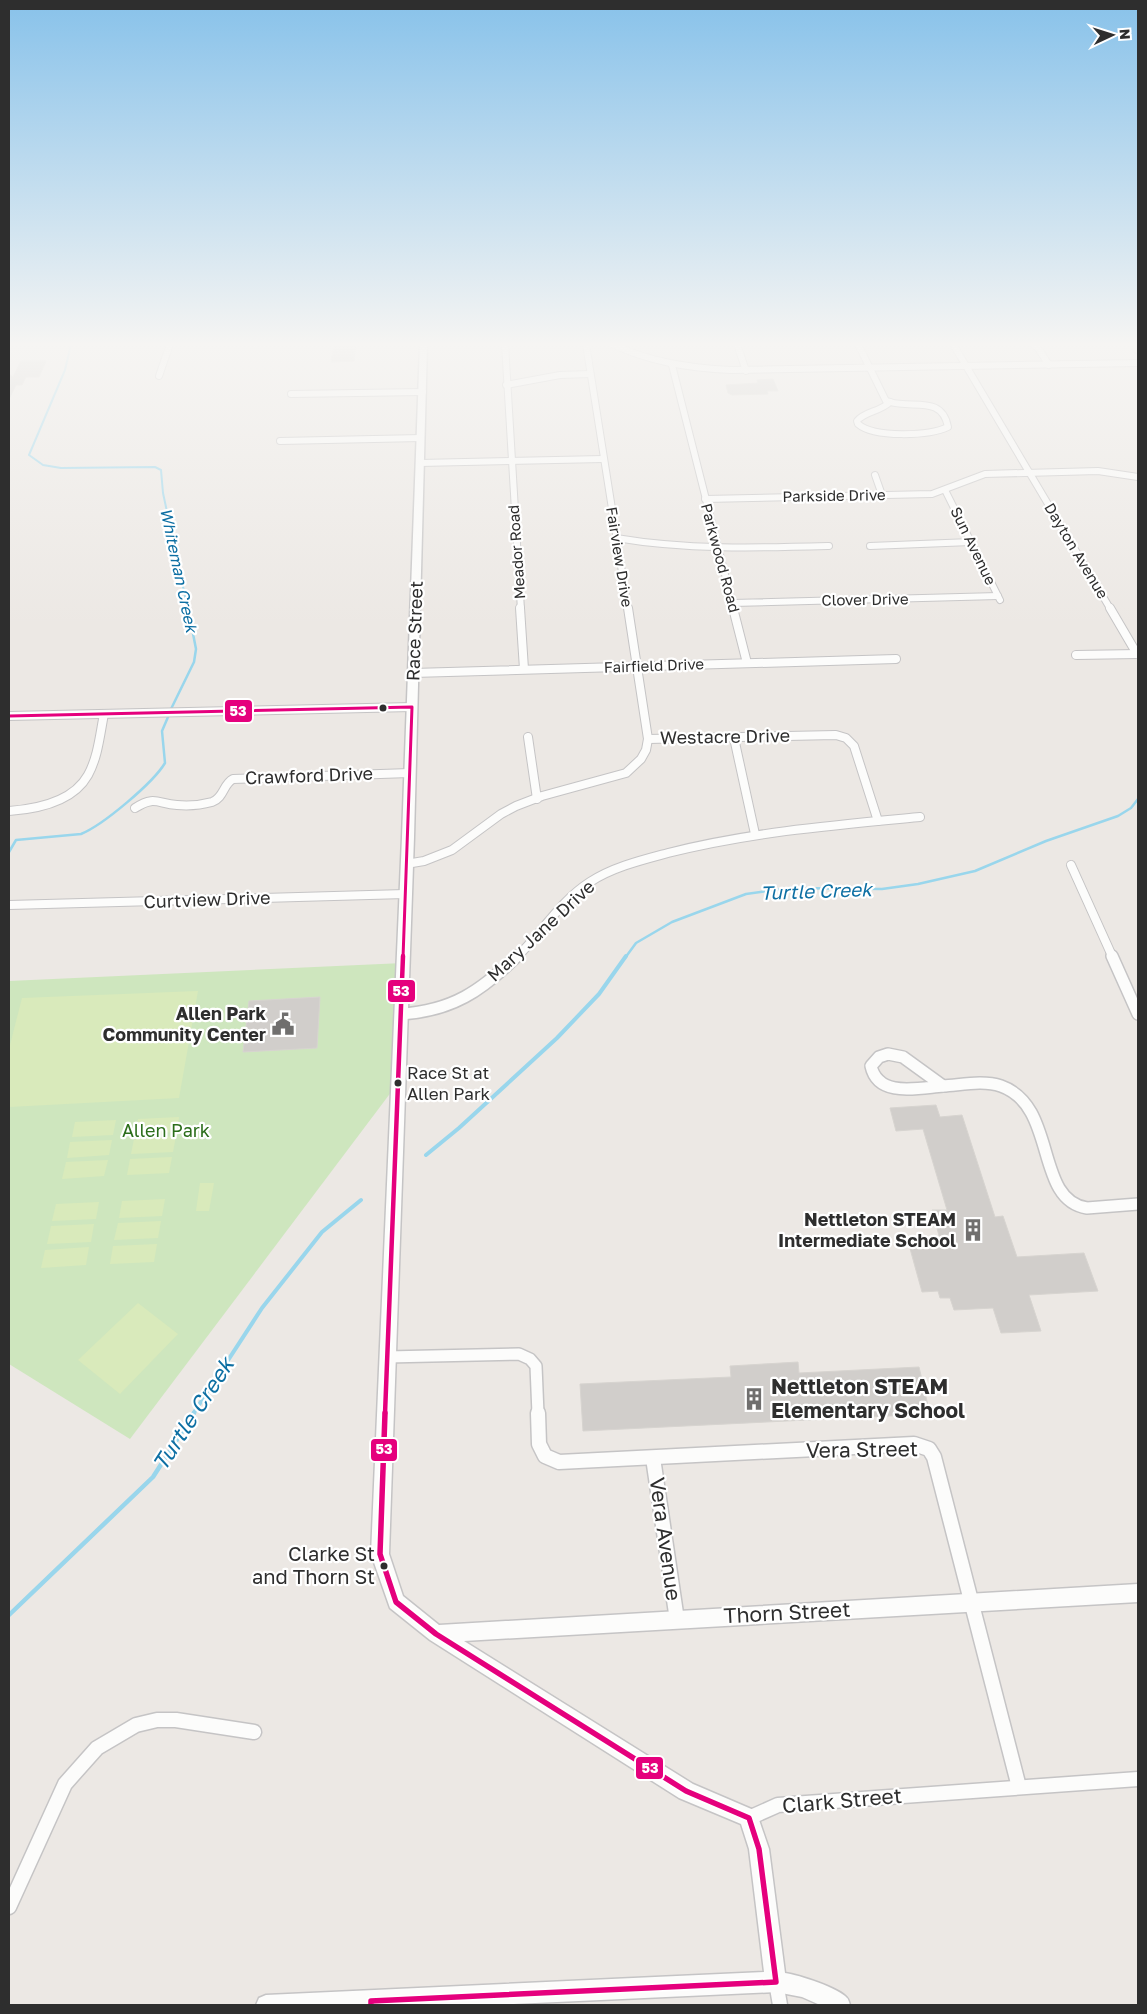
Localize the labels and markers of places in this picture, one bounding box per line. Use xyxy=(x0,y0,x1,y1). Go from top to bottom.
unlabelled marker xyxy=(378,703,388,713)
place label: Allen Park Community Center xyxy=(103,1002,267,1045)
public building icon: Allen Park Community Center xyxy=(270,1011,296,1037)
place label: Race St at Allen Park xyxy=(407,1062,491,1104)
marker: Race St at Allen Park xyxy=(393,1078,403,1088)
place label: Nettleton STEAM Intermediate School xyxy=(778,1208,956,1251)
building icon: Nettleton STEAM Intermediate School xyxy=(960,1217,986,1243)
place label: Nettleton STEAM Elementary School xyxy=(771,1373,965,1423)
building icon: Nettleton STEAM Elementary School xyxy=(741,1386,767,1412)
place label: Clarke St and Thorn St xyxy=(252,1541,375,1588)
marker: Clarke St and Thorn St xyxy=(379,1561,389,1571)

